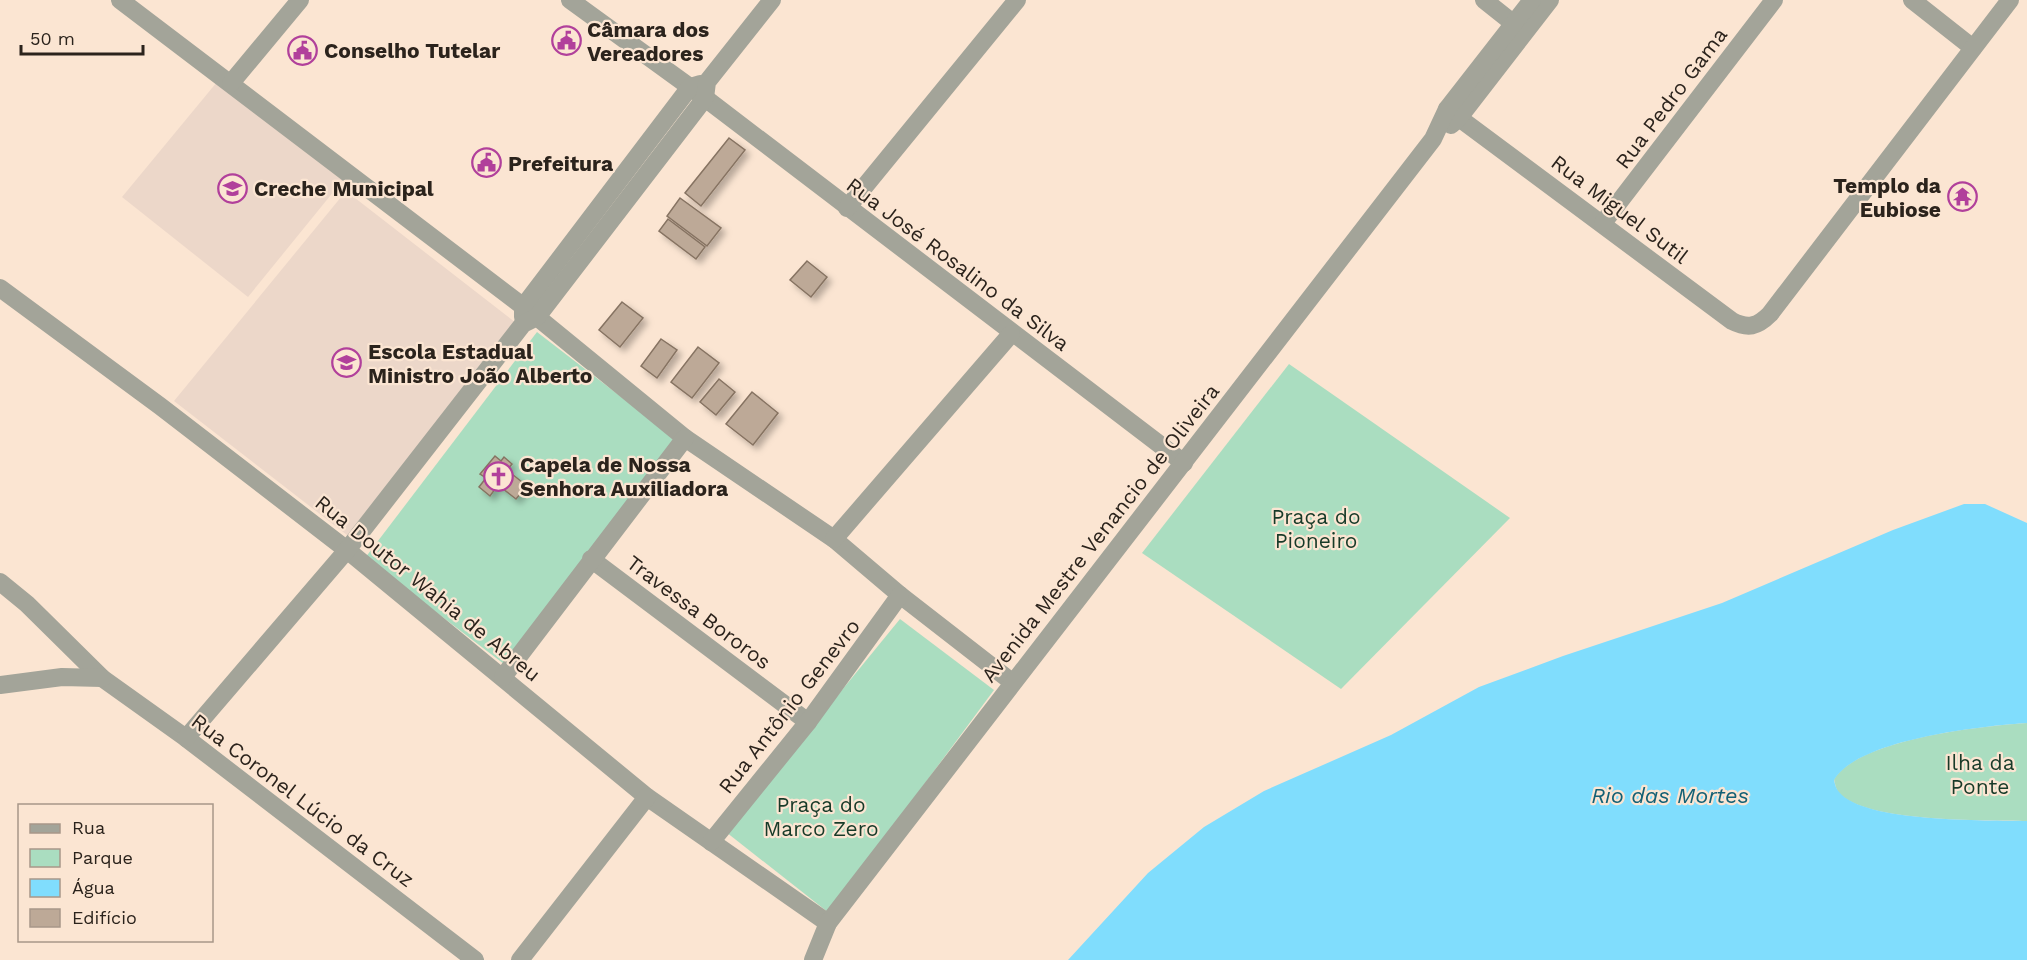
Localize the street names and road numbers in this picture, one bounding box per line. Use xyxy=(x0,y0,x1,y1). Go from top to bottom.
street label: Rua Pedro Gama xyxy=(1610,22,1732,173)
street label: Rua Miguel Sutil xyxy=(1547,149,1694,269)
street label: Rua José Rosalino da Silva xyxy=(842,172,1074,356)
street label: Avenida Mestre Venancio de Oliveira xyxy=(976,379,1224,687)
street label: Rua Doutor Wahia de Abreu xyxy=(310,489,546,687)
street label: Travessa Bororos xyxy=(622,550,776,674)
street label: Rua Antônio Genevro xyxy=(713,614,865,798)
street label: Rua Coronel Lúcio da Cruz xyxy=(187,708,419,892)

